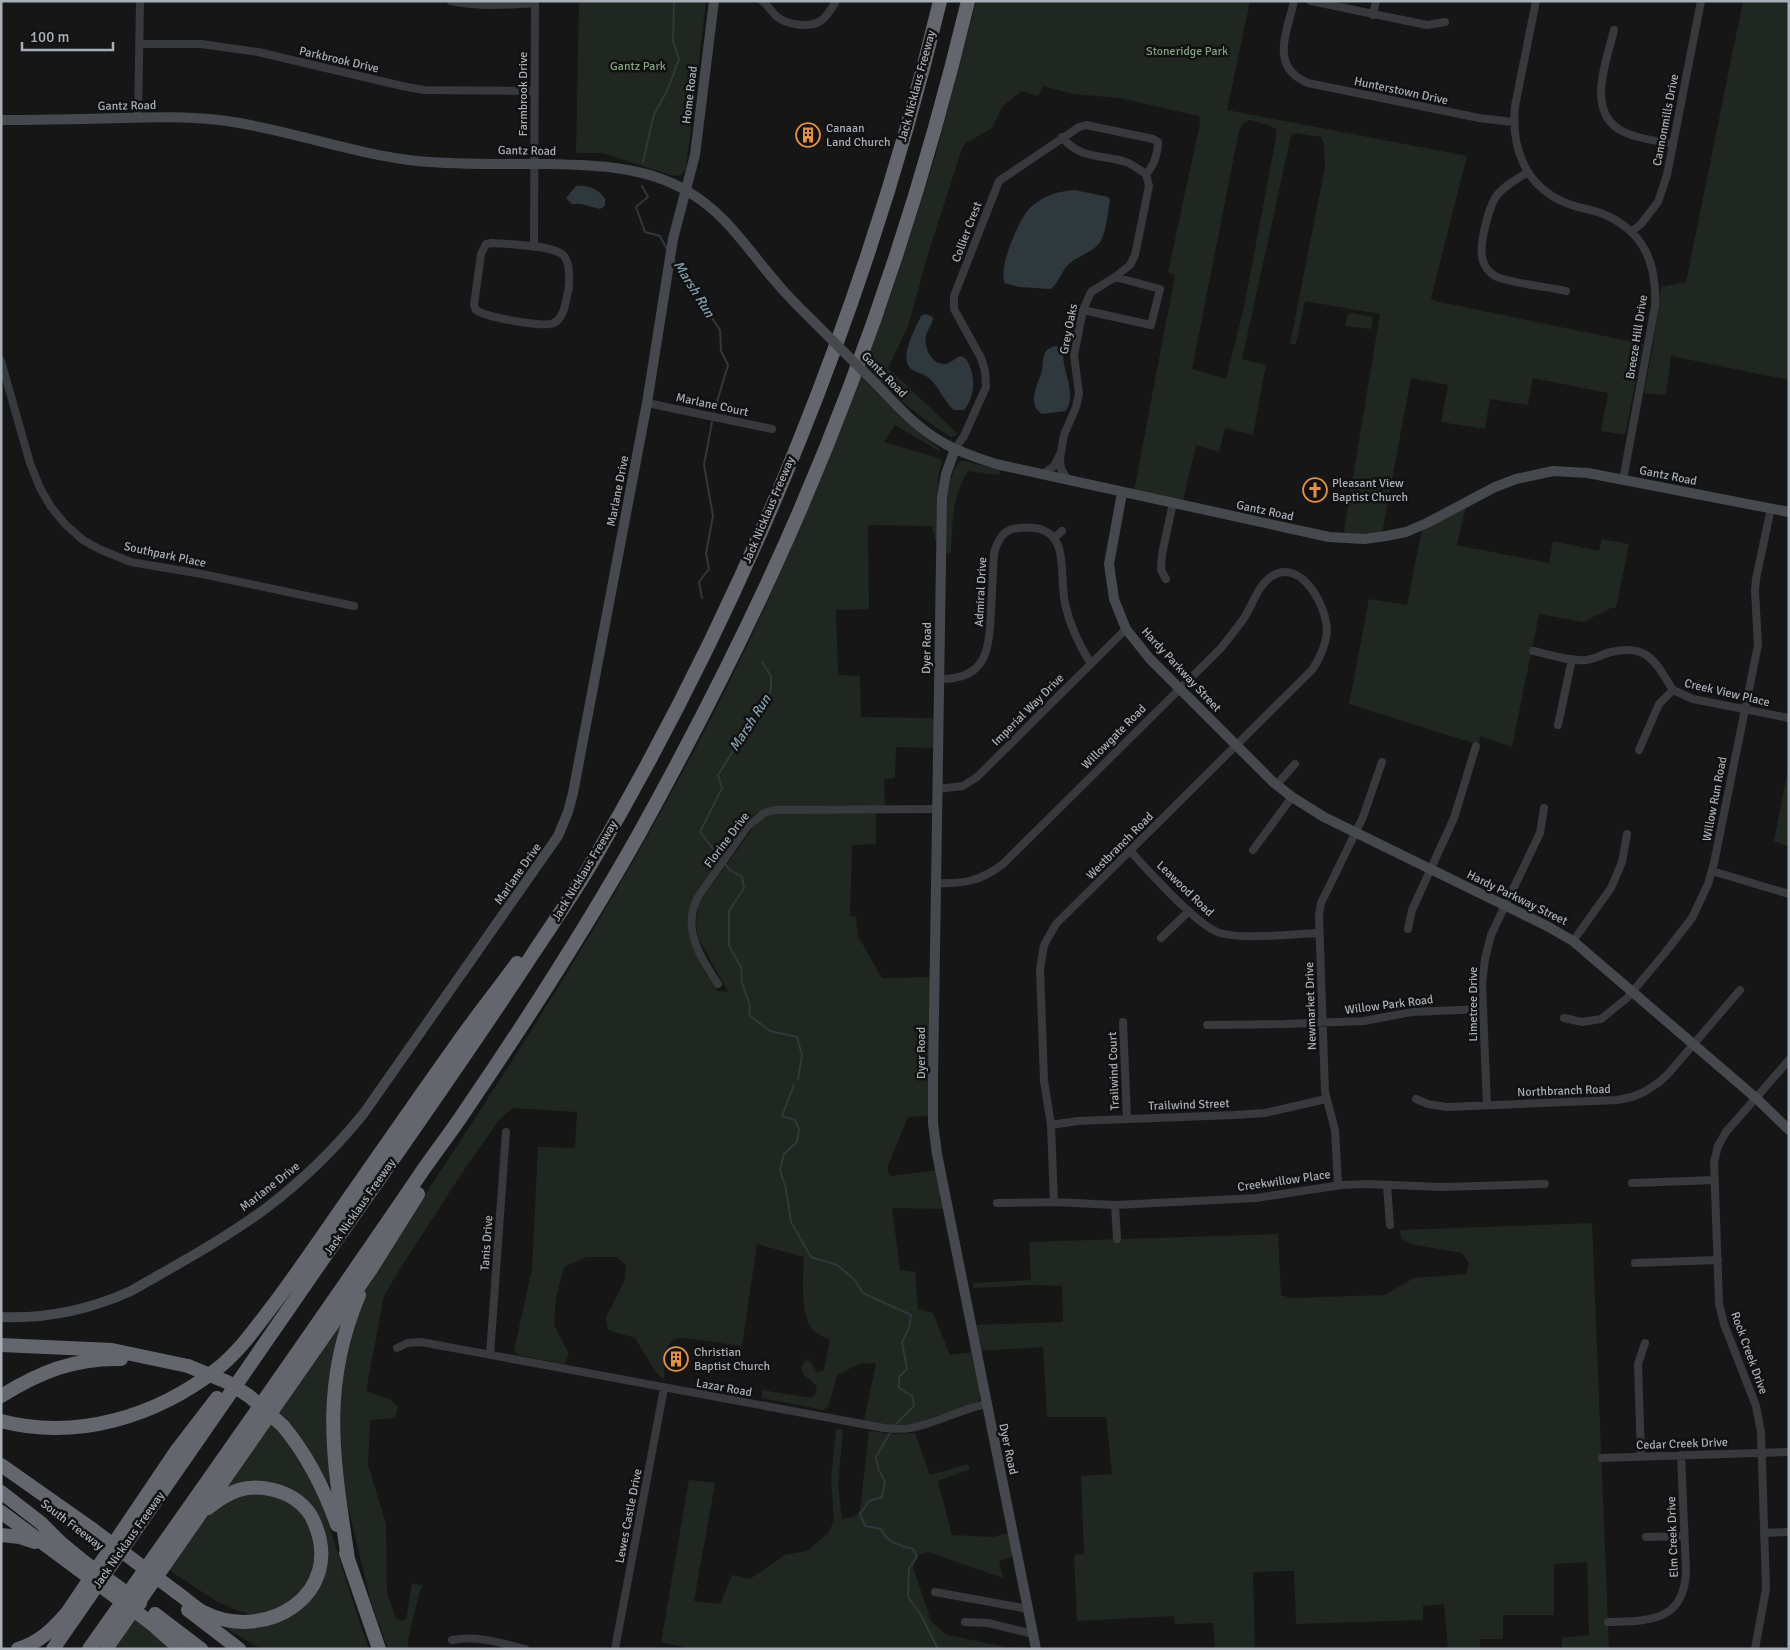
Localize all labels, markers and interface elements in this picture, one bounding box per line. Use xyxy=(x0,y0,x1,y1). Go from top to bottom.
scale bar xyxy=(22,20,114,52)
text: 100 m xyxy=(30,28,70,46)
street label: Jack Nicklaus Freeway xyxy=(895,28,939,143)
street label: Parkbrook Drive xyxy=(298,44,380,76)
park label: Stoneridge Park xyxy=(1146,44,1228,59)
street label: Farmbrook Drive xyxy=(516,52,531,136)
park label: Gantz Park xyxy=(610,59,666,74)
street label: Home Road xyxy=(679,65,701,125)
street label: Cannonmills Drive xyxy=(1650,73,1682,167)
street label: Hunterstown Drive xyxy=(1353,74,1449,108)
street label: Gantz Road xyxy=(98,98,156,114)
place label: Canaan Land Church xyxy=(826,121,891,150)
building icon: Canaan Land Church xyxy=(795,122,821,148)
street label: Gantz Road xyxy=(498,143,556,159)
street label: Collier Crest xyxy=(949,200,985,264)
water label: Marsh Run xyxy=(670,257,718,321)
street label: Breeze Hill Drive xyxy=(1623,294,1651,380)
street label: Grey Oaks xyxy=(1057,302,1081,356)
street label: Gantz Road xyxy=(858,349,910,401)
street label: Marlane Court xyxy=(674,390,750,420)
street label: Marlane Drive xyxy=(604,454,632,528)
street label: Jack Nicklaus Freeway xyxy=(740,454,798,566)
street label: Gantz Road xyxy=(1638,463,1698,489)
place label: Pleasant View Baptist Church xyxy=(1332,476,1408,505)
church icon: Pleasant View Baptist Church xyxy=(1302,477,1328,503)
street label: Gantz Road xyxy=(1235,498,1295,524)
street label: Southpark Place xyxy=(122,539,208,571)
street label: Admiral Drive xyxy=(972,557,990,627)
street label: Dyer Road xyxy=(919,622,935,674)
street label: Hardy Parkway Street xyxy=(1138,625,1224,715)
street label: Imperial Way Drive xyxy=(989,671,1067,749)
street label: Creek View Place xyxy=(1683,676,1771,710)
water label: Marsh Run xyxy=(726,691,775,754)
street label: Willowgate Road xyxy=(1078,701,1150,773)
street label: Willow Run Road xyxy=(1699,755,1731,843)
street label: Florine Drive xyxy=(701,809,753,871)
street label: Westbranch Road xyxy=(1083,809,1157,883)
street label: Jack Nicklaus Freeway xyxy=(549,818,621,924)
street label: Marlane Drive xyxy=(491,840,545,908)
street label: Leawood Road xyxy=(1153,858,1217,920)
street label: Hardy Parkway Street xyxy=(1464,867,1570,929)
street label: Newmarket Drive xyxy=(1302,962,1320,1050)
street label: Limetree Drive xyxy=(1466,967,1481,1041)
street label: Willow Park Road xyxy=(1344,992,1434,1018)
street label: Dyer Road xyxy=(914,1027,929,1079)
street label: Trailwind Court xyxy=(1105,1031,1123,1111)
street label: Northbranch Road xyxy=(1517,1082,1611,1100)
street label: Trailwind Street xyxy=(1148,1096,1230,1114)
street label: Jack Nicklaus Freeway xyxy=(321,1155,399,1258)
street label: Marlane Drive xyxy=(237,1159,303,1215)
street label: Creekwillow Place xyxy=(1237,1167,1331,1195)
street label: Tanis Drive xyxy=(478,1215,496,1271)
street label: Rock Creek Drive xyxy=(1727,1310,1771,1396)
place label: Christian Baptist Church xyxy=(694,1345,770,1374)
building icon: Christian Baptist Church xyxy=(663,1346,689,1372)
street label: Lazar Road xyxy=(695,1376,753,1400)
street label: Dyer Road xyxy=(995,1422,1021,1476)
street label: Cedar Creek Drive xyxy=(1636,1435,1728,1453)
street label: Lewes Castle Drive xyxy=(612,1468,646,1564)
street label: Jack Nicklaus Freeway xyxy=(90,1488,168,1591)
street label: South Freeway xyxy=(38,1496,107,1554)
street label: Elm Creek Drive xyxy=(1664,1496,1682,1578)

